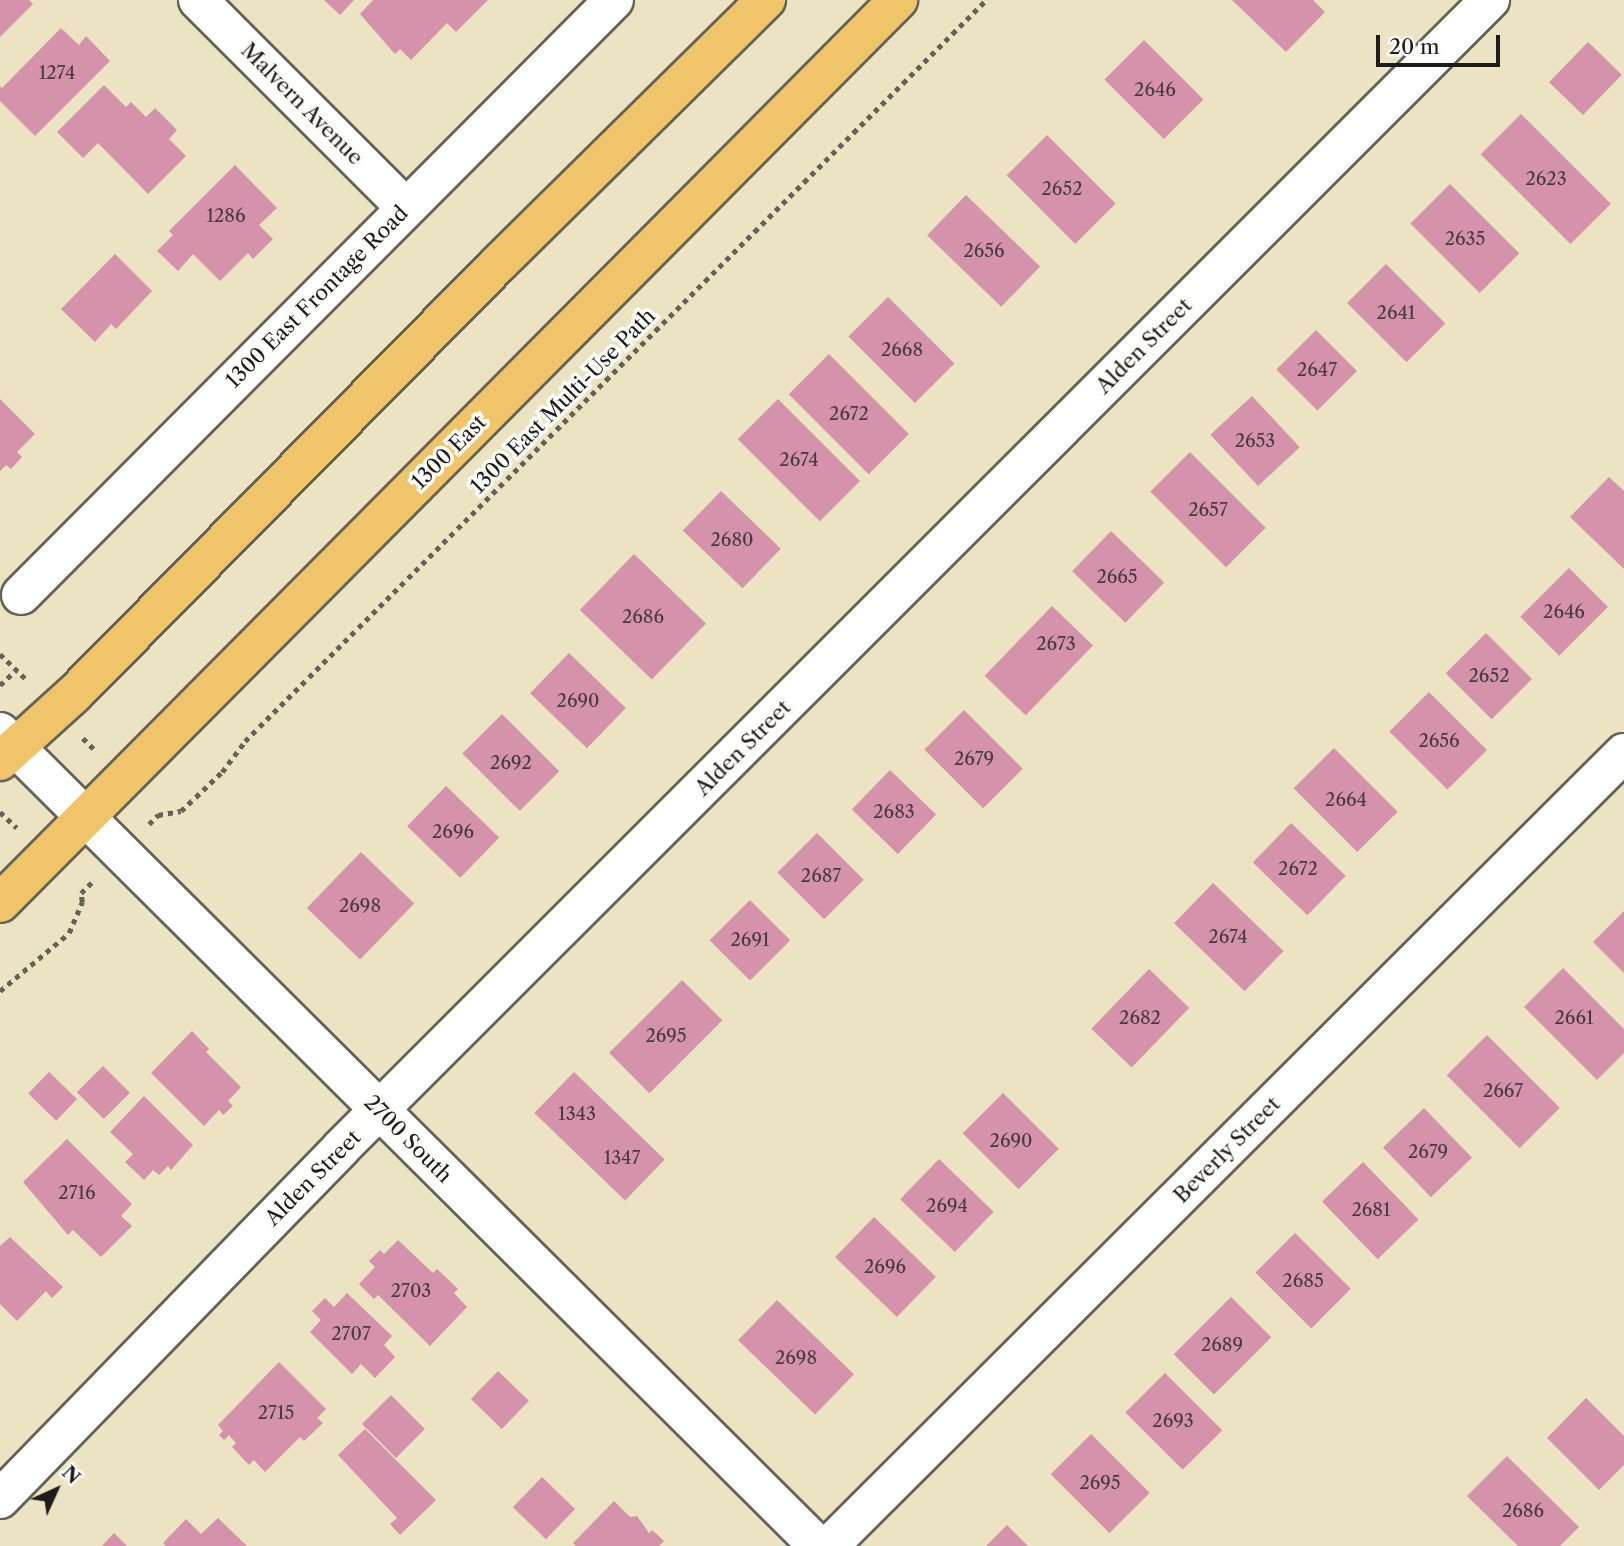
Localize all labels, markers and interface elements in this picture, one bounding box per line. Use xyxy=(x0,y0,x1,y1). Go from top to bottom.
scale bar xyxy=(1379,21,1503,65)
text: 20 m xyxy=(1389,34,1440,59)
street label: Malvern Avenue xyxy=(235,37,369,171)
house number: 1274 xyxy=(39,62,75,84)
house number: 2646 xyxy=(1134,79,1176,101)
house number: 2623 xyxy=(1525,168,1567,190)
house number: 2652 xyxy=(1041,178,1083,200)
street label: 1300 East Frontage Road xyxy=(221,201,413,393)
house number: 1286 xyxy=(206,205,246,227)
house number: 2635 xyxy=(1445,228,1485,250)
house number: 2656 xyxy=(963,240,1005,262)
street label: Alden Street xyxy=(1091,293,1197,399)
house number: 2641 xyxy=(1377,302,1415,324)
street label: 1300 East Multi-Use Path xyxy=(465,303,661,499)
house number: 2668 xyxy=(881,339,923,361)
house number: 2647 xyxy=(1297,359,1337,381)
house number: 2672 xyxy=(829,403,869,425)
street label: 1300 East xyxy=(407,410,491,494)
house number: 2653 xyxy=(1235,430,1275,452)
house number: 2674 xyxy=(779,449,819,471)
house number: 2657 xyxy=(1188,499,1228,521)
house number: 2680 xyxy=(711,529,753,551)
house number: 2665 xyxy=(1096,566,1138,588)
house number: 2646 xyxy=(1543,601,1585,623)
house number: 2686 xyxy=(622,606,664,628)
house number: 2673 xyxy=(1036,633,1076,655)
house number: 2652 xyxy=(1468,665,1510,687)
house number: 2690 xyxy=(557,690,599,712)
street label: Alden Street xyxy=(690,695,796,801)
house number: 2656 xyxy=(1418,730,1460,752)
house number: 2679 xyxy=(954,748,994,770)
house number: 2692 xyxy=(490,752,532,774)
house number: 2664 xyxy=(1325,789,1367,811)
house number: 2683 xyxy=(873,801,915,823)
house number: 2696 xyxy=(432,821,474,843)
house number: 2672 xyxy=(1278,858,1318,880)
house number: 2687 xyxy=(801,865,841,887)
house number: 2698 xyxy=(339,895,381,917)
house number: 2674 xyxy=(1208,926,1248,948)
house number: 2691 xyxy=(730,929,770,951)
house number: 2682 xyxy=(1119,1007,1161,1029)
house number: 2661 xyxy=(1555,1007,1593,1029)
house number: 2695 xyxy=(645,1025,687,1047)
house number: 2667 xyxy=(1483,1080,1523,1102)
street label: 2700 South xyxy=(359,1090,457,1188)
street label: Beverly Street xyxy=(1168,1091,1286,1209)
house number: 1343 xyxy=(558,1103,596,1125)
street label: Alden Street xyxy=(260,1125,366,1231)
house number: 2690 xyxy=(990,1130,1032,1152)
house number: 2679 xyxy=(1408,1141,1448,1163)
house number: 1347 xyxy=(604,1147,640,1169)
house number: 2716 xyxy=(58,1182,96,1204)
house number: 2694 xyxy=(926,1195,968,1217)
house number: 2681 xyxy=(1351,1199,1391,1221)
house number: 2696 xyxy=(864,1256,906,1278)
house number: 2685 xyxy=(1282,1270,1324,1292)
house number: 2703 xyxy=(391,1280,431,1302)
house number: 2707 xyxy=(331,1323,371,1345)
house number: 2689 xyxy=(1201,1334,1243,1356)
house number: 2698 xyxy=(775,1347,817,1369)
house number: 2715 xyxy=(258,1402,294,1424)
house number: 2693 xyxy=(1152,1410,1194,1432)
north arrow xyxy=(21,1455,91,1525)
text: N xyxy=(57,1461,85,1489)
house number: 2695 xyxy=(1079,1472,1121,1494)
house number: 2686 xyxy=(1502,1500,1544,1522)

